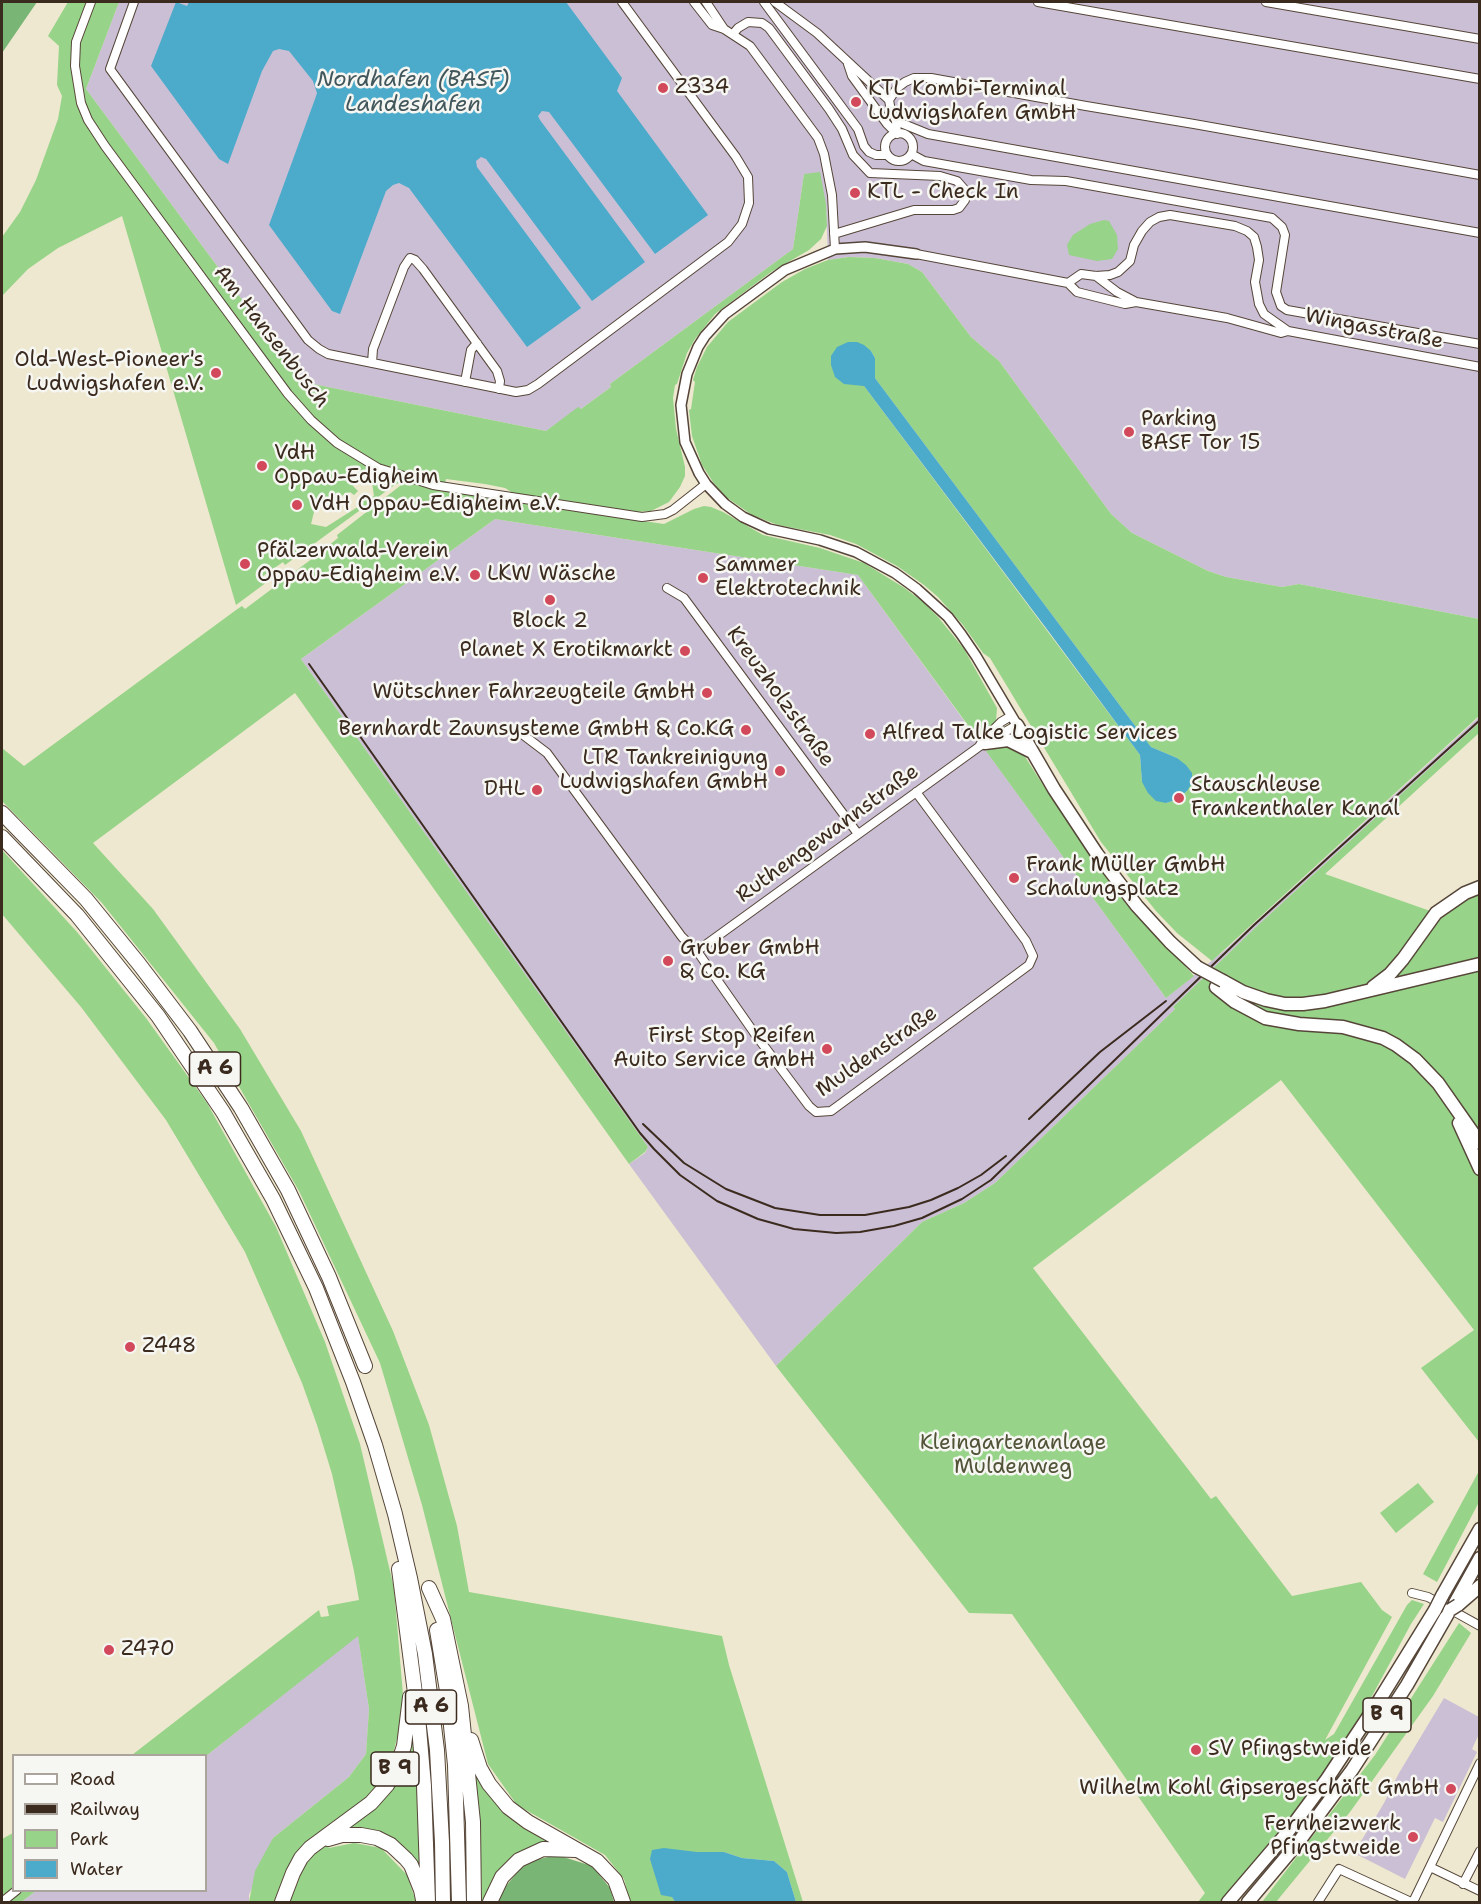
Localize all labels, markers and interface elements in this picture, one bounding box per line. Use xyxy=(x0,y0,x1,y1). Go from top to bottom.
water label: Nordhafen (BASF) Landeshafen xyxy=(317,67,509,118)
place label: Z334 xyxy=(675,75,729,101)
place label: KTL Kombi-Terminal Ludwigshafen GmbH xyxy=(868,77,1076,127)
marker: Z334 xyxy=(656,81,670,95)
marker: KTL Kombi-Terminal Ludwigshafen GmbH xyxy=(849,95,863,109)
place label: KTL - Check In xyxy=(867,180,1019,206)
marker: KTL - Check In xyxy=(848,186,862,200)
street label: Am Hansenbusch xyxy=(208,261,334,413)
street label: Wingasstraße xyxy=(1303,303,1445,355)
place label: Old-West-Pioneer's Ludwigshafen e.V. xyxy=(14,348,204,398)
marker: Old-West-Pioneer's Ludwigshafen e.V. xyxy=(209,366,223,380)
place label: Parking BASF Tor 15 xyxy=(1141,407,1260,457)
marker: Parking BASF Tor 15 xyxy=(1122,425,1136,439)
place label: VdH Oppau-Edigheim xyxy=(274,441,439,491)
marker: VdH Oppau-Edigheim xyxy=(255,459,269,473)
place label: VdH Oppau-Edigheim e.V. xyxy=(309,492,560,518)
marker: VdH Oppau-Edigheim e.V. xyxy=(290,498,304,512)
place label: Pfälzerwald-Verein Oppau-Edigheim e.V. xyxy=(257,539,460,589)
place label: Sammer Elektrotechnik xyxy=(715,553,861,603)
marker: Pfälzerwald-Verein Oppau-Edigheim e.V. xyxy=(238,557,252,571)
place label: LKW Wäsche xyxy=(487,562,616,588)
marker: LKW Wäsche xyxy=(468,568,482,582)
marker: Sammer Elektrotechnik xyxy=(696,571,710,585)
marker: Block 2 xyxy=(543,593,557,607)
place label: Block 2 xyxy=(512,609,588,635)
street label: Kreuzholzstraße xyxy=(721,622,839,772)
place label: Planet X Erotikmarkt xyxy=(460,638,673,664)
marker: Planet X Erotikmarkt xyxy=(678,644,692,658)
place label: Wütschner Fahrzeugteile GmbH xyxy=(372,680,695,706)
marker: Wütschner Fahrzeugteile GmbH xyxy=(700,686,714,700)
place label: Bernhardt Zaunsysteme GmbH & Co.KG xyxy=(338,717,734,743)
place label: Alfred Talke Logistic Services xyxy=(882,721,1178,747)
marker: Bernhardt Zaunsysteme GmbH & Co.KG xyxy=(739,723,753,737)
marker: Alfred Talke Logistic Services xyxy=(863,727,877,741)
place label: LTR Tankreinigung Ludwigshafen GmbH xyxy=(560,746,768,796)
street label: Ruthengewannstraße xyxy=(732,759,924,909)
marker: LTR Tankreinigung Ludwigshafen GmbH xyxy=(773,764,787,778)
place label: Stauschleuse Frankenthaler Kanal xyxy=(1191,773,1400,823)
place label: DHL xyxy=(484,777,525,803)
marker: DHL xyxy=(530,783,544,797)
marker: Stauschleuse Frankenthaler Kanal xyxy=(1172,791,1186,805)
place label: Frank Müller GmbH Schalungsplatz xyxy=(1026,853,1226,903)
marker: Frank Müller GmbH Schalungsplatz xyxy=(1007,871,1021,885)
place label: Gruber GmbH & Co. KG xyxy=(680,936,820,986)
marker: Gruber GmbH & Co. KG xyxy=(661,954,675,968)
street label: Muldenstraße xyxy=(812,1001,942,1103)
place label: First Stop Reifen Auito Service GmbH xyxy=(613,1024,815,1074)
marker: First Stop Reifen Auito Service GmbH xyxy=(820,1042,834,1056)
road number: A 6 xyxy=(190,1052,240,1086)
place label: Z448 xyxy=(142,1334,196,1360)
marker: Z448 xyxy=(123,1340,137,1354)
park label: Kleingartenanlage Muldenweg xyxy=(920,1431,1106,1481)
place label: Z470 xyxy=(121,1637,175,1663)
marker: Z470 xyxy=(102,1643,116,1657)
road number: A 6 xyxy=(406,1690,456,1724)
road number: B 9 xyxy=(1363,1698,1411,1732)
place label: SV Pfingstweide xyxy=(1208,1737,1372,1763)
marker: SV Pfingstweide xyxy=(1189,1743,1203,1757)
road number: B 9 xyxy=(371,1752,419,1786)
legend xyxy=(12,1754,207,1892)
text: Road xyxy=(70,1767,115,1791)
place label: Wilhelm Kohl Gipsergeschäft GmbH xyxy=(1079,1776,1439,1802)
marker: Wilhelm Kohl Gipsergeschäft GmbH xyxy=(1444,1782,1458,1796)
text: Railway xyxy=(70,1797,140,1821)
place label: Fernheizwerk Pfingstweide xyxy=(1264,1812,1401,1862)
text: Park xyxy=(70,1827,109,1851)
marker: Fernheizwerk Pfingstweide xyxy=(1406,1830,1420,1844)
text: Water xyxy=(70,1857,123,1881)

